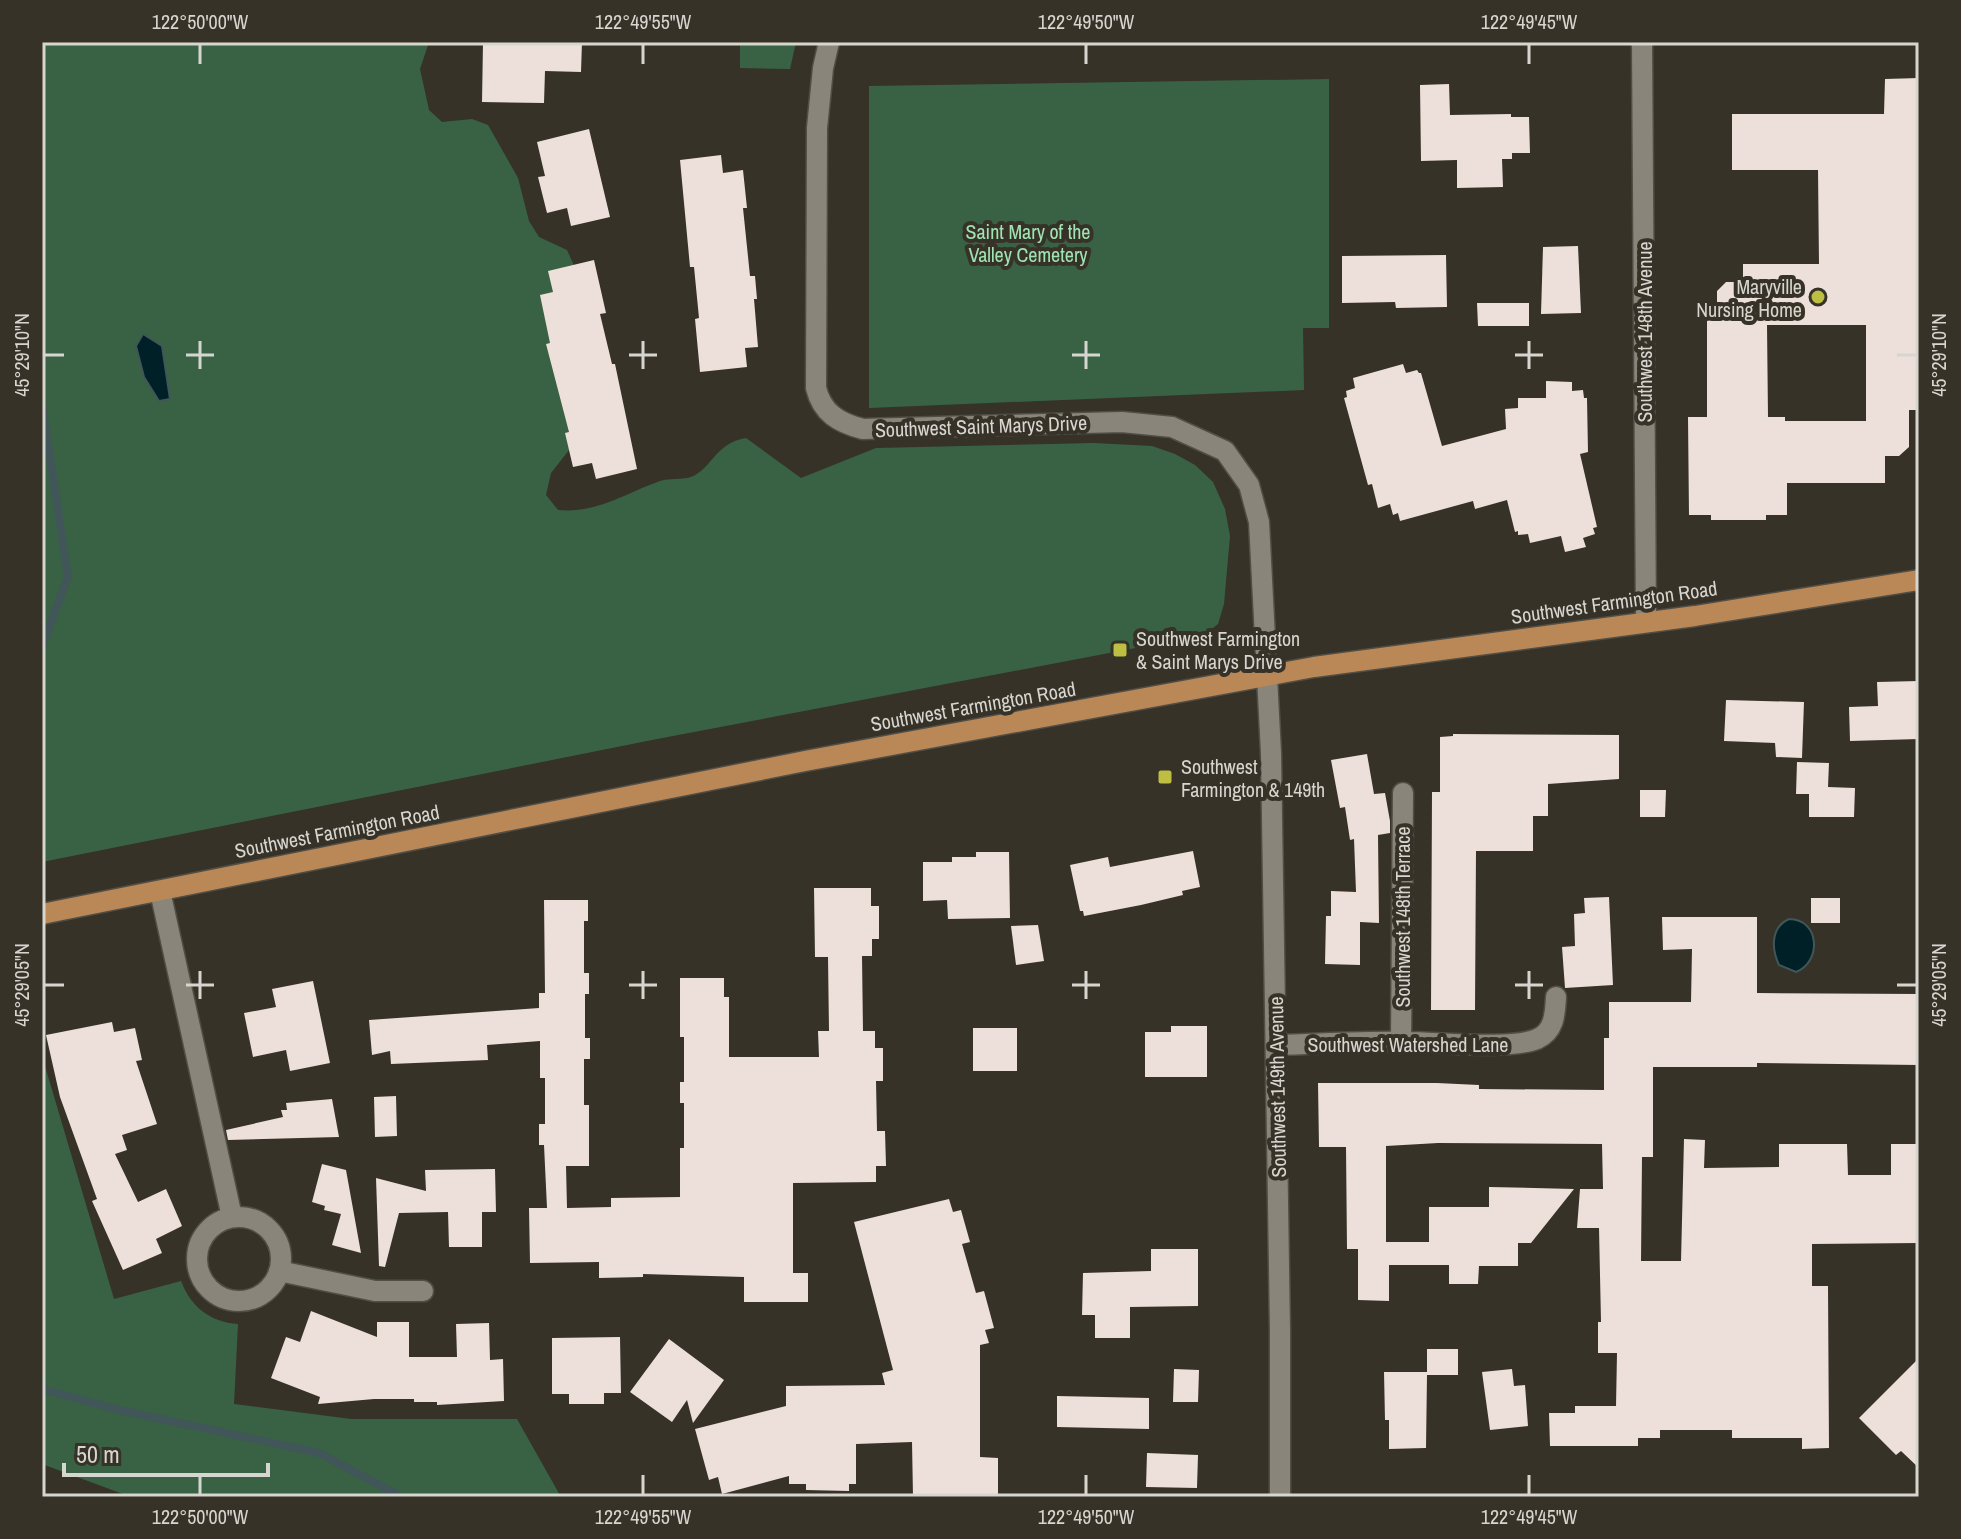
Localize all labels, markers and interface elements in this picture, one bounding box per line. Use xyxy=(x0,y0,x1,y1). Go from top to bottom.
text: 122°50'00"W xyxy=(152,8,249,35)
text: 122°49'55"W xyxy=(595,8,692,35)
text: 122°49'50"W xyxy=(1038,8,1135,35)
text: 122°49'45"W xyxy=(1481,8,1578,35)
park label: Saint Mary of the Valley Cemetery xyxy=(966,218,1090,268)
street label: Southwest 148th Avenue xyxy=(1631,241,1658,423)
place label: Maryville Nursing Home xyxy=(1696,273,1802,323)
marker: Maryville Nursing Home xyxy=(1809,288,1827,306)
text: 45°29'10"N xyxy=(8,313,35,397)
text: 45°29'10"N xyxy=(1925,313,1952,397)
street label: Southwest Saint Marys Drive xyxy=(874,409,1088,443)
street label: Southwest Farmington Road xyxy=(1509,574,1719,630)
place label: Southwest Farmington & Saint Marys Drive xyxy=(1136,625,1300,675)
marker: Southwest Farmington & Saint Marys Drive xyxy=(1111,641,1129,659)
street label: Southwest Farmington Road xyxy=(868,675,1078,737)
place label: Southwest Farmington & 149th xyxy=(1181,753,1325,803)
marker: Southwest Farmington & 149th xyxy=(1156,768,1174,786)
street label: Southwest Farmington Road xyxy=(232,798,442,864)
street label: Southwest 148th Terrace xyxy=(1389,826,1416,1008)
text: 45°29'05"N xyxy=(8,943,35,1027)
text: 45°29'05"N xyxy=(1925,943,1952,1027)
street label: Southwest 149th Avenue xyxy=(1262,996,1292,1178)
street label: Southwest Watershed Lane xyxy=(1308,1031,1508,1058)
scale bar xyxy=(64,1427,268,1477)
text: 50 m xyxy=(76,1438,120,1470)
text: 122°50'00"W xyxy=(152,1503,249,1530)
text: 122°49'55"W xyxy=(595,1503,692,1530)
text: 122°49'50"W xyxy=(1038,1503,1135,1530)
text: 122°49'45"W xyxy=(1481,1503,1578,1530)

